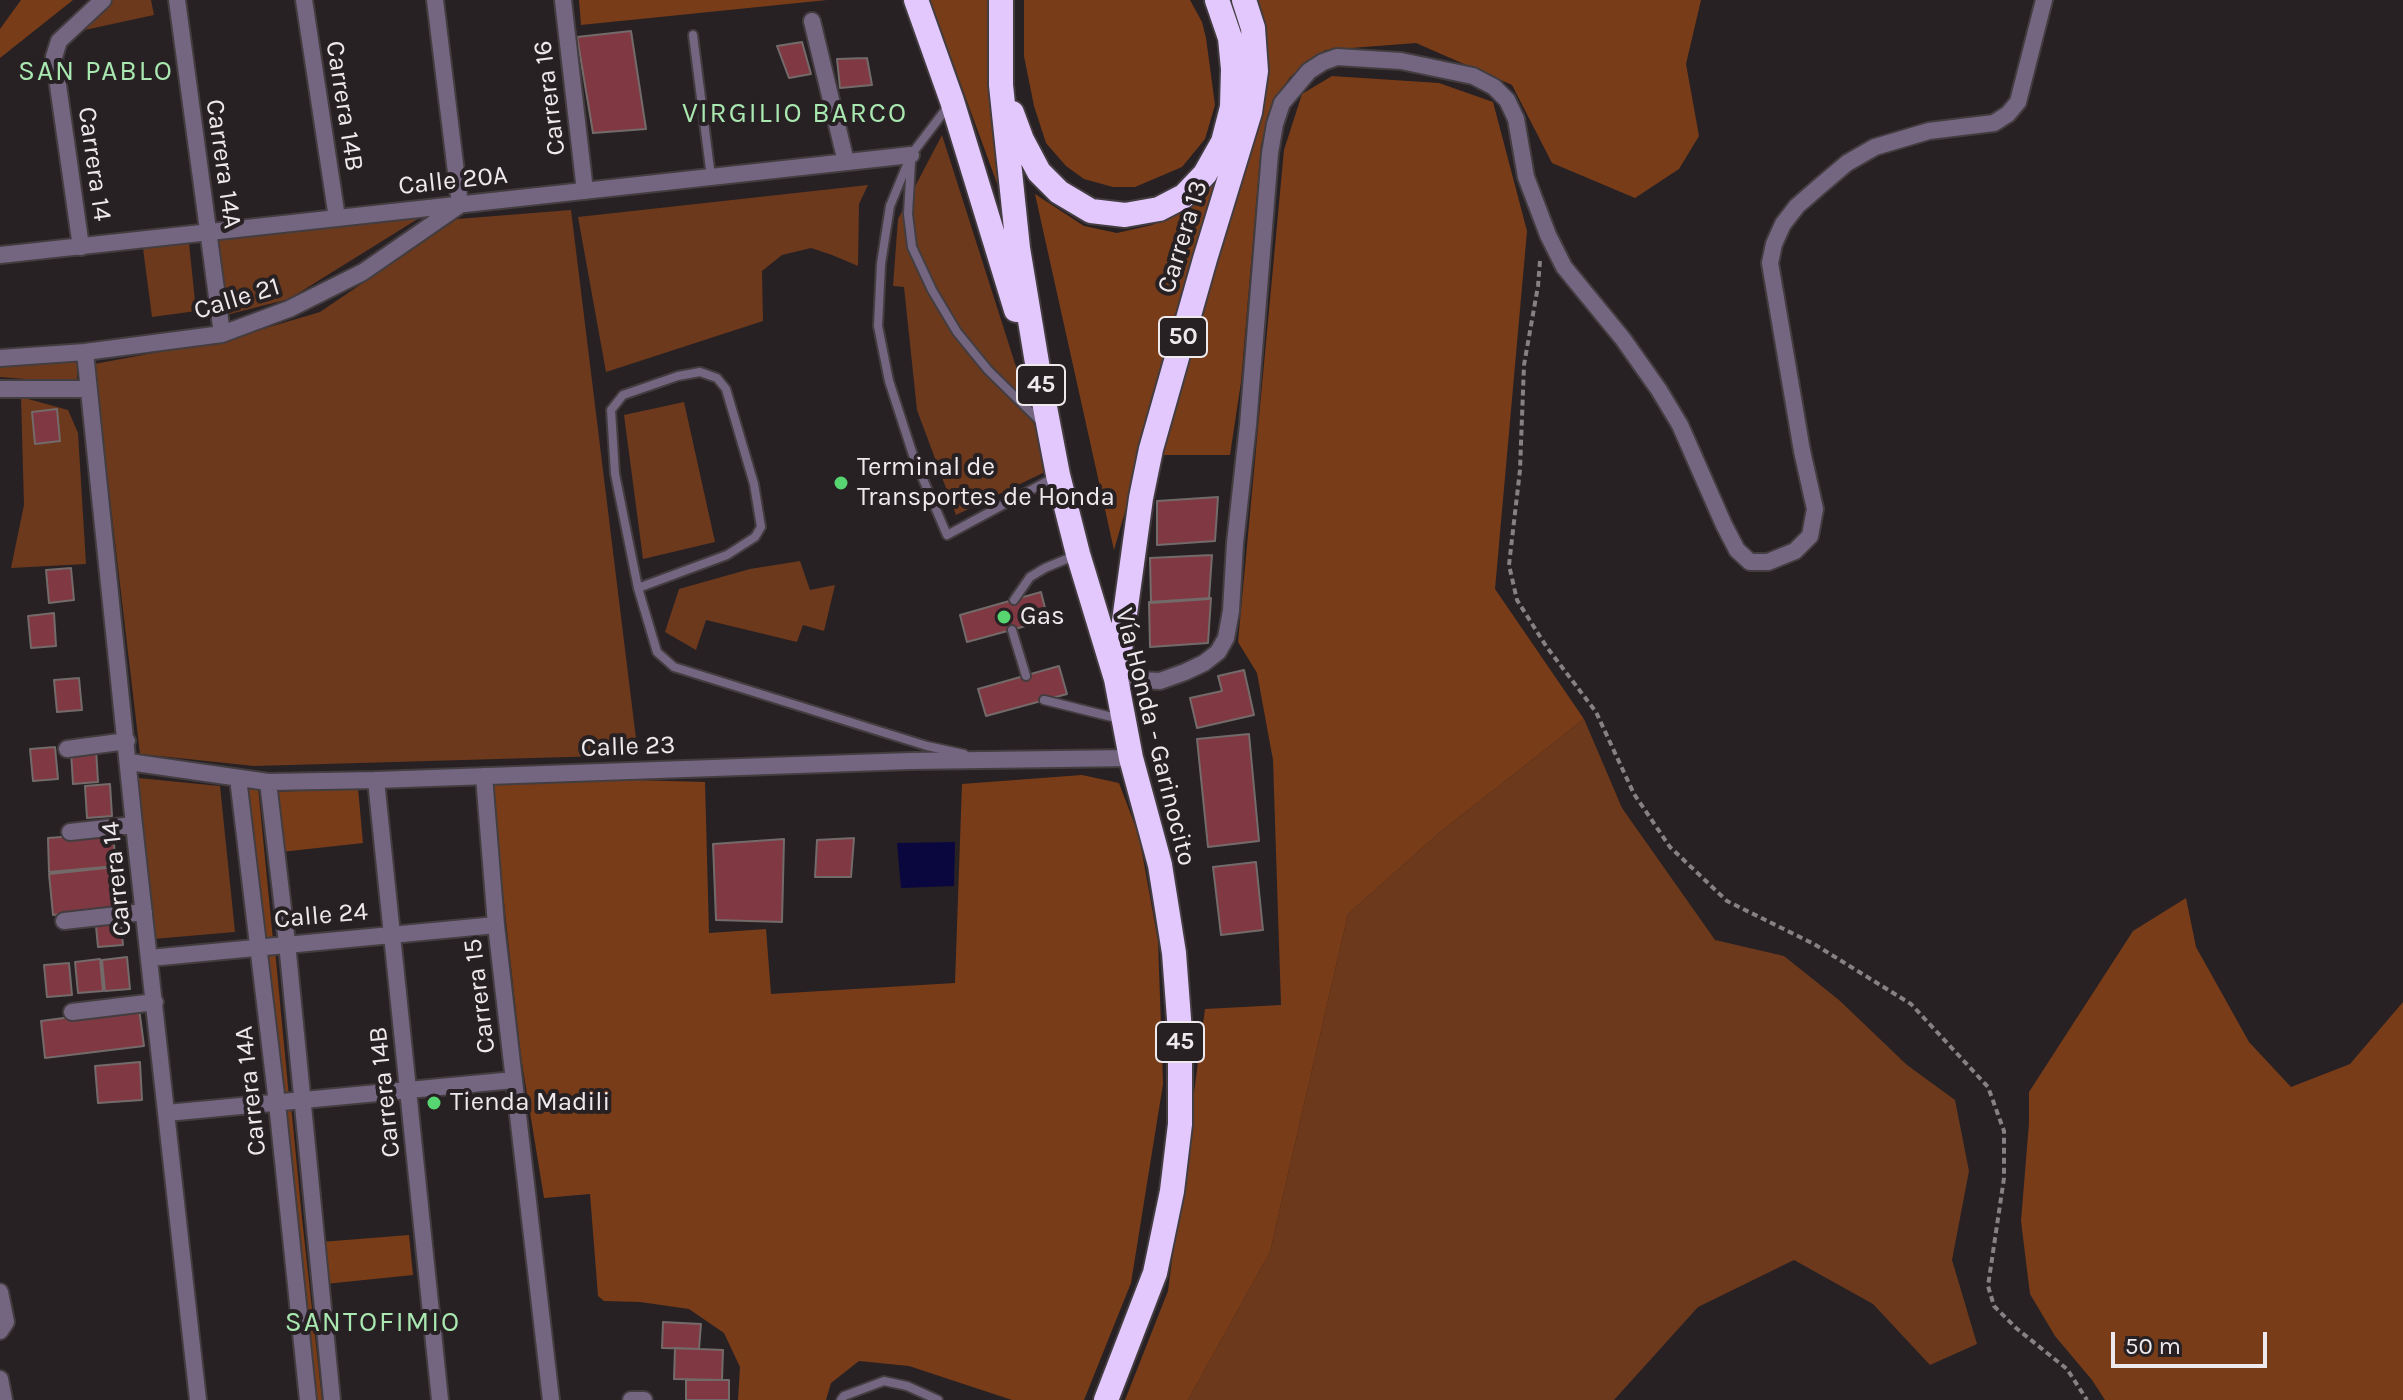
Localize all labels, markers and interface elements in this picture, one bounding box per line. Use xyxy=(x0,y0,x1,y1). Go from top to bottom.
street label: Carrera 14B xyxy=(318,39,370,173)
street label: Carrera 16 xyxy=(527,39,573,157)
district label: SAN PABLO xyxy=(18,55,174,89)
street label: Carrera 14A xyxy=(198,97,248,231)
district label: VIRGILIO BARCO xyxy=(682,97,908,131)
street label: Carrera 14 xyxy=(71,105,117,223)
street label: Calle 20A xyxy=(397,160,509,202)
street label: Carrera 13 xyxy=(1151,177,1215,297)
street label: Calle 21 xyxy=(190,271,284,327)
road number: 50 xyxy=(1159,317,1207,357)
road number: 45 xyxy=(1017,365,1065,405)
place label: Terminal de Transportes de Honda xyxy=(857,452,1115,514)
marker: Terminal de Transportes de Honda xyxy=(832,474,850,492)
place label: Gas xyxy=(1020,601,1065,633)
street label: Vía Honda - Garinocito xyxy=(1108,605,1202,869)
marker: Gas xyxy=(995,608,1013,626)
street label: Calle 23 xyxy=(580,730,676,764)
street label: Carrera 14 xyxy=(95,820,139,938)
street label: Calle 24 xyxy=(273,896,369,936)
street label: Carrera 15 xyxy=(457,937,503,1055)
road number: 45 xyxy=(1156,1022,1204,1062)
street label: Carrera 14A xyxy=(229,1025,273,1157)
street label: Carrera 14B xyxy=(363,1025,407,1159)
place label: Tienda Madili xyxy=(450,1087,610,1119)
marker: Tienda Madili xyxy=(425,1094,443,1112)
district label: SANTOFIMIO xyxy=(285,1306,461,1340)
scale bar xyxy=(2115,1316,2271,1366)
text: 50 m xyxy=(2125,1332,2181,1360)

